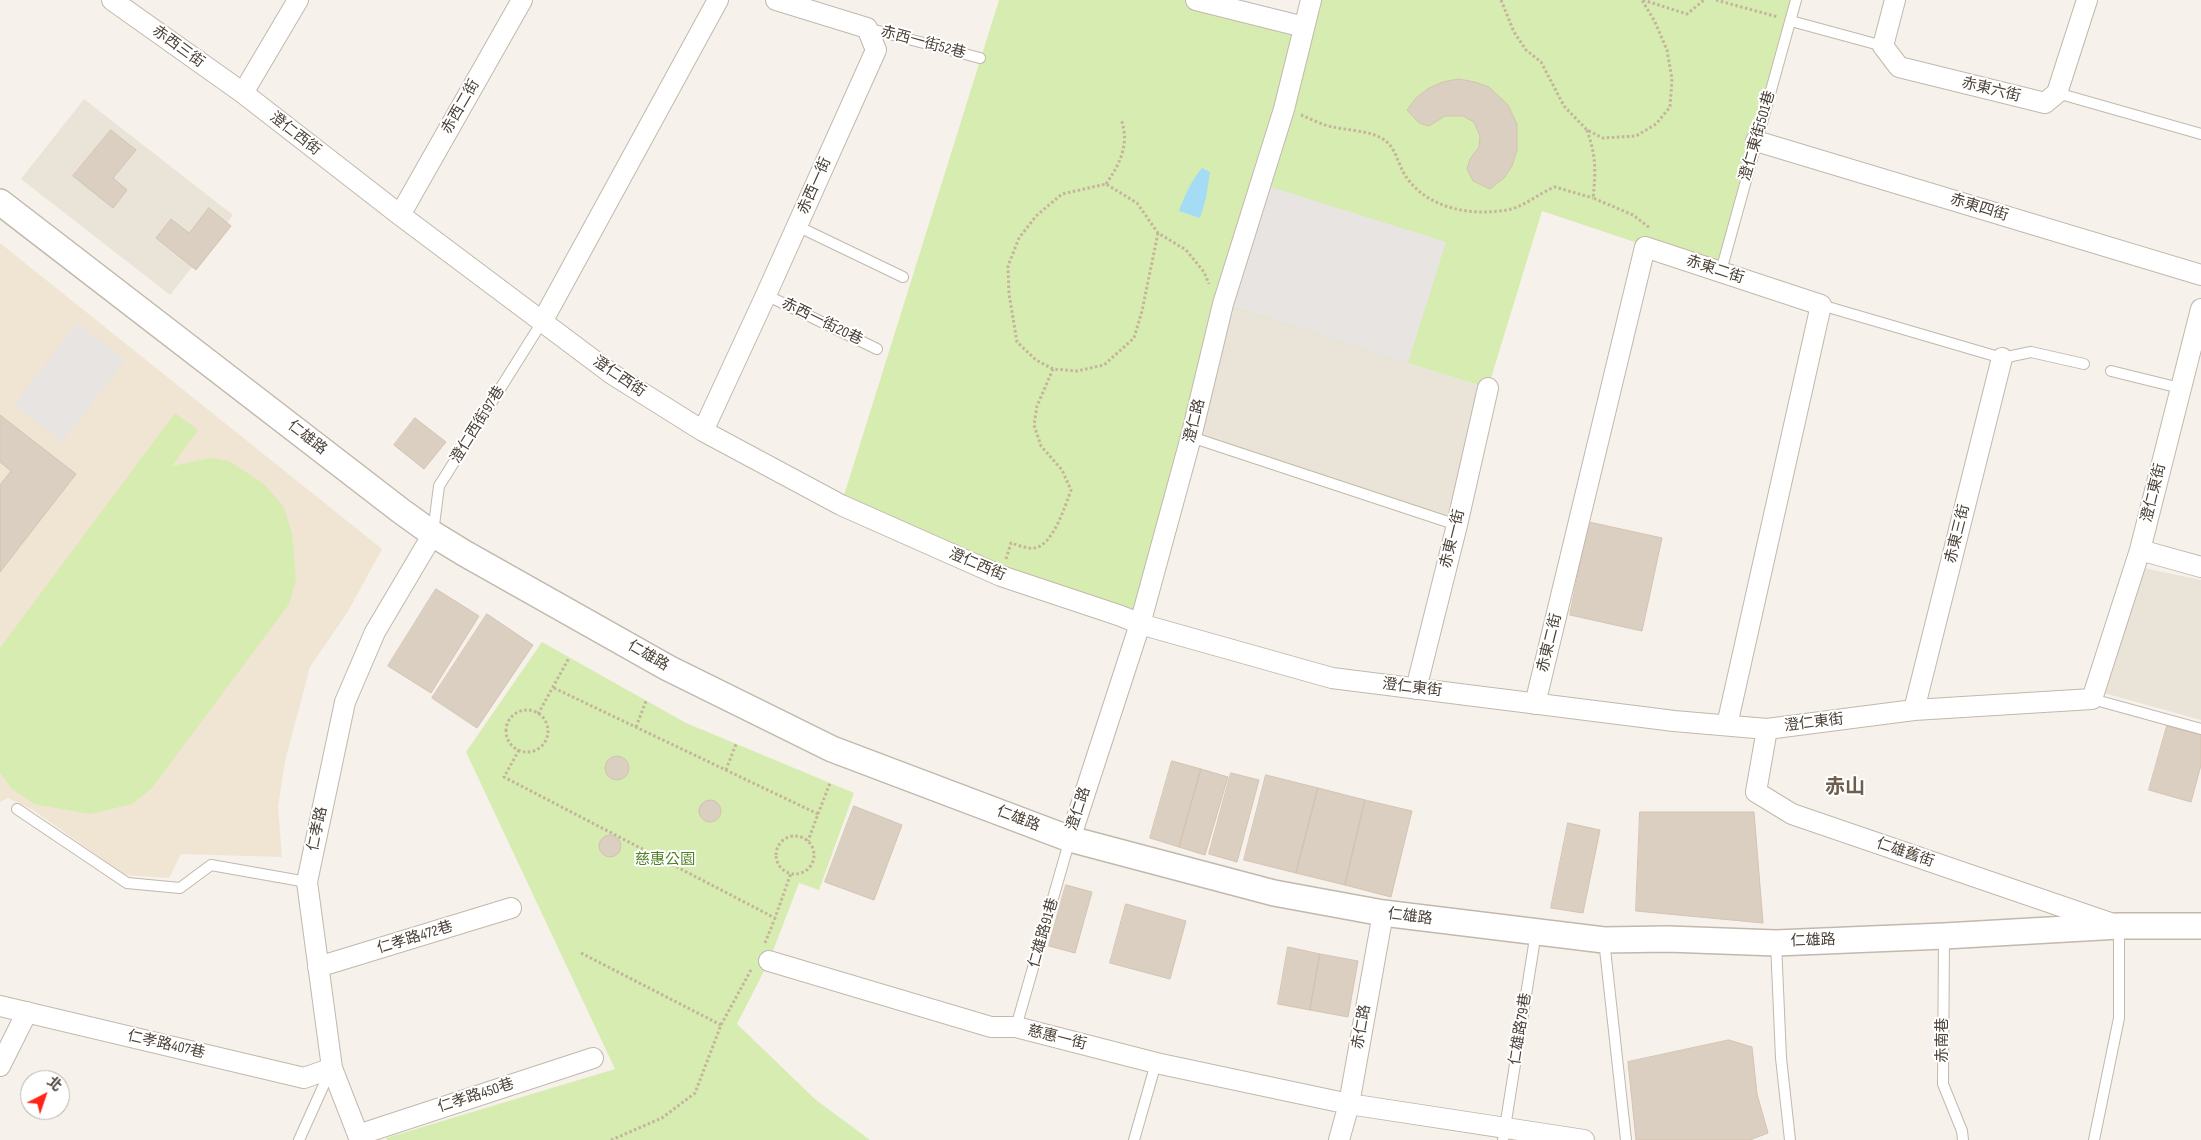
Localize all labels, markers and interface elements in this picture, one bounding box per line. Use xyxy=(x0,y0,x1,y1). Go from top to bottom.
street label: 赤西三街 xyxy=(148,22,208,72)
street label: 赤西一街52巷 xyxy=(879,23,967,63)
street label: 赤東六街 xyxy=(1960,74,2022,106)
street label: 赤西二街 xyxy=(438,77,484,137)
street label: 澄仁東街501巷 xyxy=(1737,89,1779,183)
street label: 澄仁西街 xyxy=(266,108,324,160)
street label: 赤西一街 xyxy=(795,155,835,217)
street label: 赤東四街 xyxy=(1948,191,2010,225)
street label: 赤東二街 xyxy=(1684,252,1746,288)
street label: 赤西一街20巷 xyxy=(779,295,865,349)
street label: 澄仁西街 xyxy=(589,353,649,401)
street label: 澄仁西街97巷 xyxy=(447,383,509,467)
street label: 澄仁路 xyxy=(1181,397,1209,445)
street label: 仁雄路 xyxy=(284,417,330,459)
street label: 澄仁東街 xyxy=(2138,462,2170,524)
street label: 赤東三街 xyxy=(1942,503,1974,565)
street label: 赤東一街 xyxy=(1437,508,1469,570)
street label: 澄仁西街 xyxy=(946,545,1008,585)
street label: 赤東二街 xyxy=(1534,612,1566,674)
street label: 仁雄路 xyxy=(624,637,672,675)
street label: 澄仁東街 xyxy=(1381,675,1443,701)
street label: 澄仁東街 xyxy=(1783,710,1845,736)
district label: 赤山 xyxy=(1825,776,1865,800)
street label: 澄仁路 xyxy=(1063,785,1095,833)
street label: 仁雄路 xyxy=(994,803,1042,835)
street label: 仁孝路 xyxy=(305,805,331,853)
street label: 仁雄舊街 xyxy=(1874,835,1936,871)
park label: 慈惠公園 xyxy=(635,851,695,869)
street label: 仁雄路91巷 xyxy=(1025,896,1063,970)
street label: 仁雄路 xyxy=(1387,905,1433,929)
street label: 仁孝路472巷 xyxy=(375,918,455,958)
street label: 仁雄路 xyxy=(1790,931,1836,951)
street label: 仁雄路79巷 xyxy=(1506,992,1536,1066)
street label: 赤仁路 xyxy=(1349,1003,1375,1051)
street label: 赤南巷 xyxy=(1934,1018,1952,1062)
street label: 慈惠一街 xyxy=(1026,1022,1088,1054)
street label: 仁孝路407巷 xyxy=(126,1027,206,1063)
north arrow xyxy=(20,1070,70,1120)
text: 北 xyxy=(44,1073,65,1095)
street label: 仁孝路450巷 xyxy=(436,1075,516,1117)

